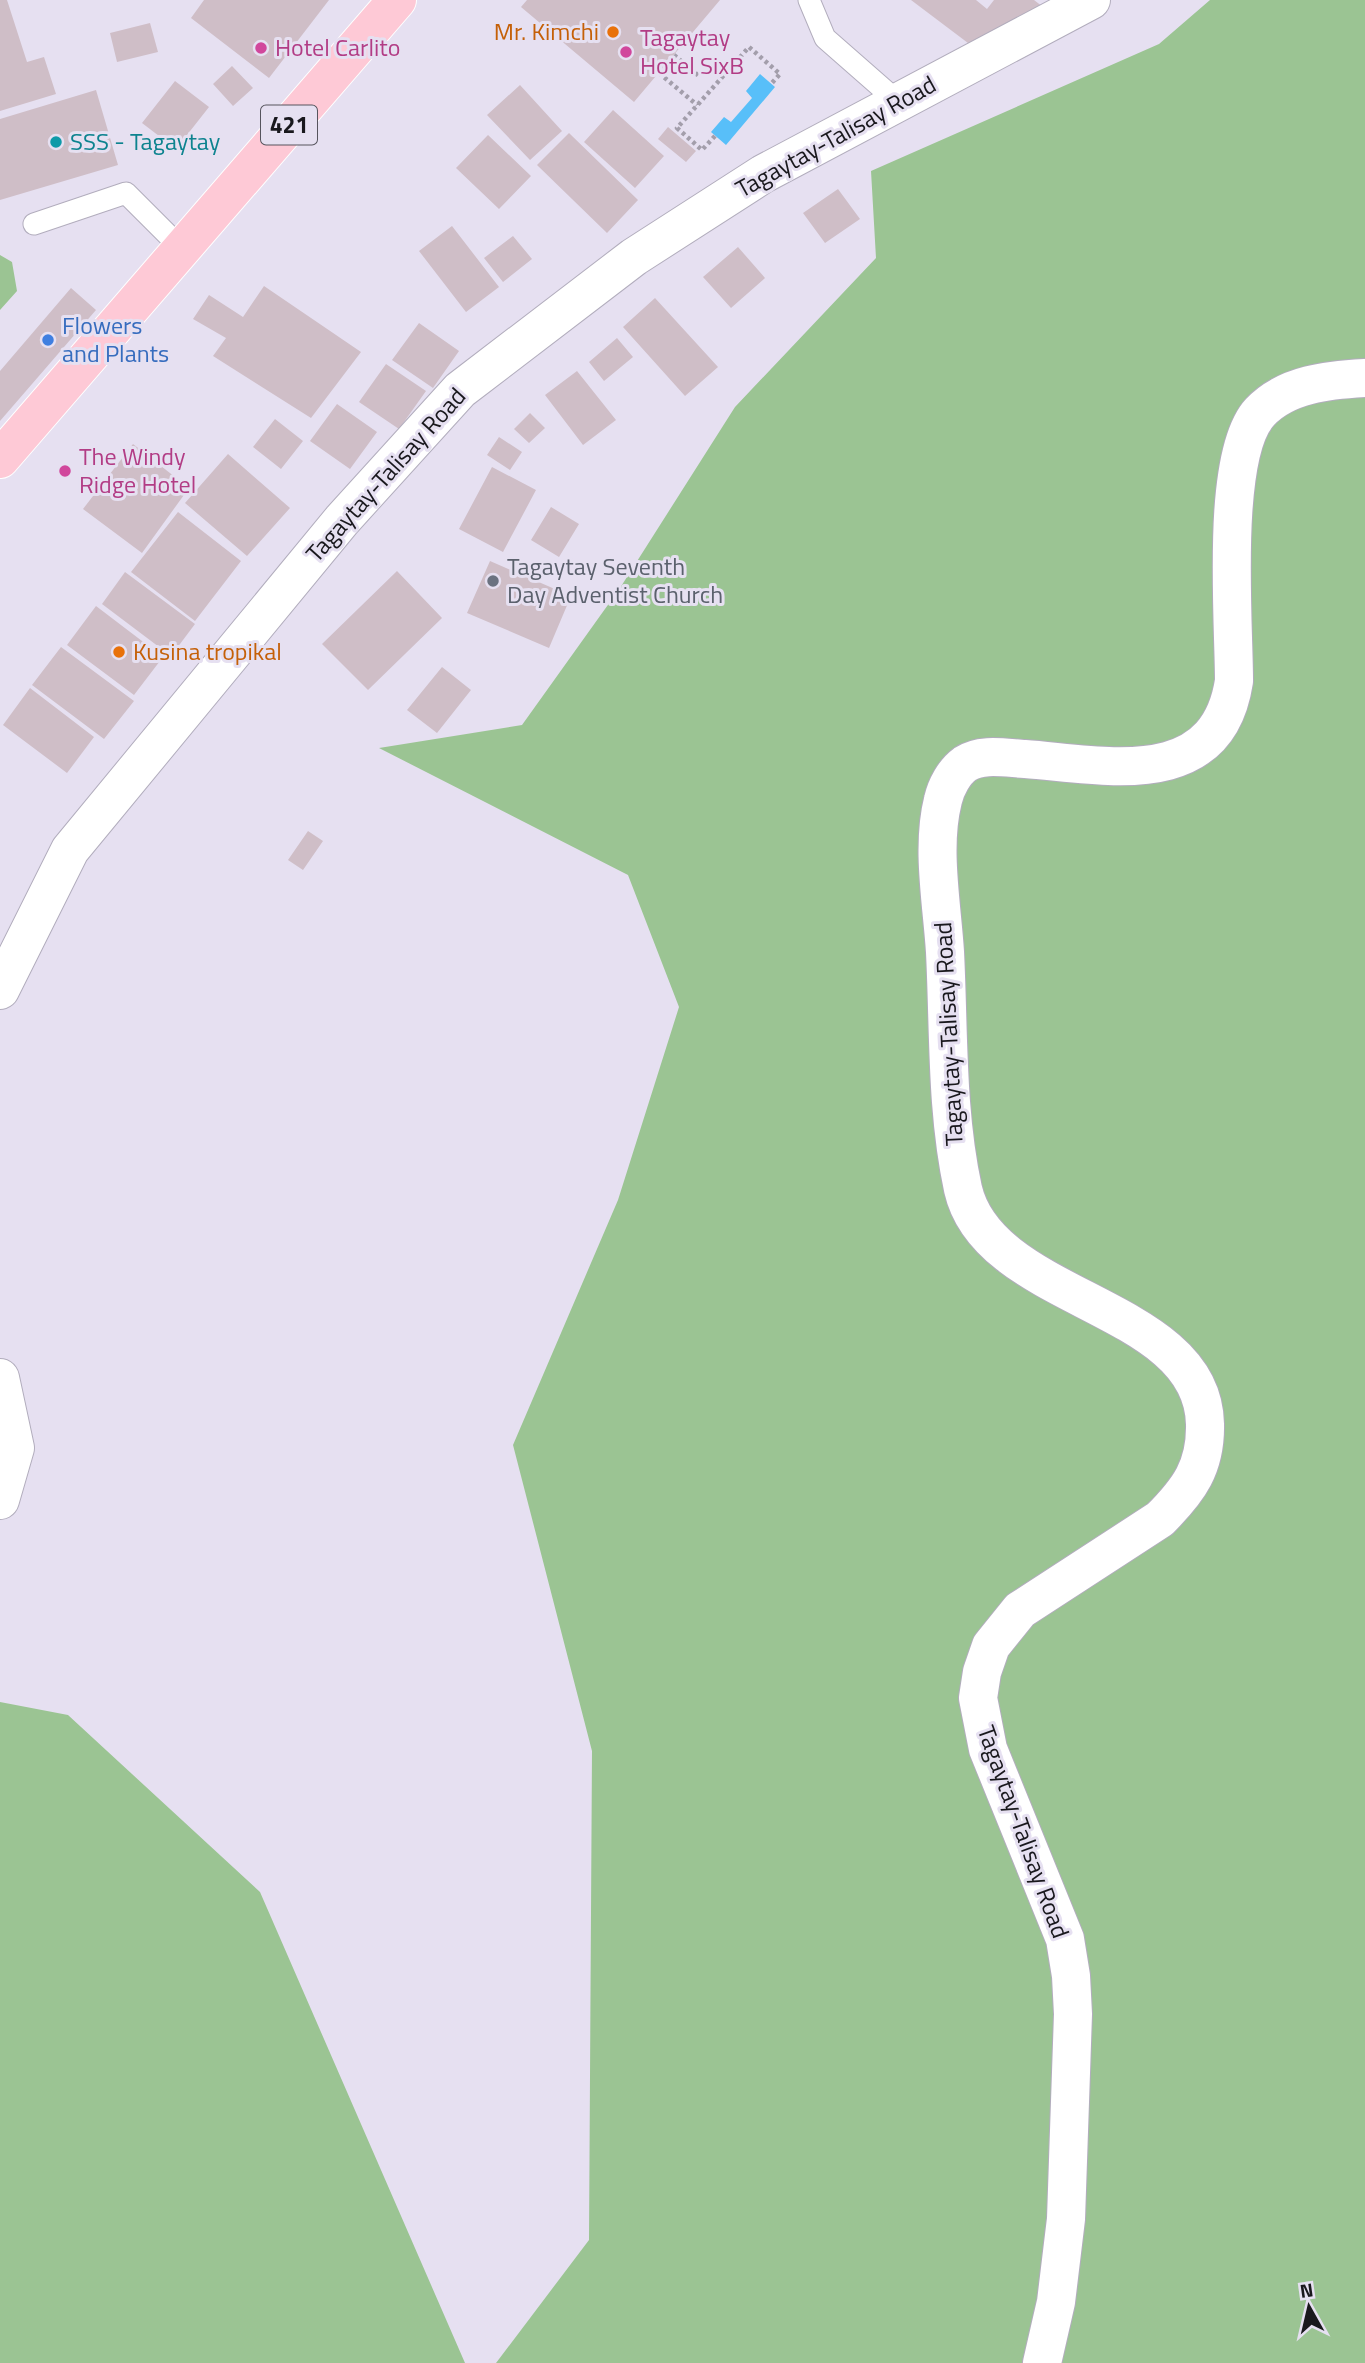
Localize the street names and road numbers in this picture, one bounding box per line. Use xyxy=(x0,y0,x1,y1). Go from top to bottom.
street label: Tagaytay-Talisay Road xyxy=(729,66,942,206)
road number: 421 xyxy=(261,106,317,144)
street label: Tagaytay-Talisay Road xyxy=(297,379,474,570)
street label: Tagaytay-Talisay Road xyxy=(924,921,972,1147)
street label: Tagaytay-Talisay Road xyxy=(969,1720,1079,1943)

